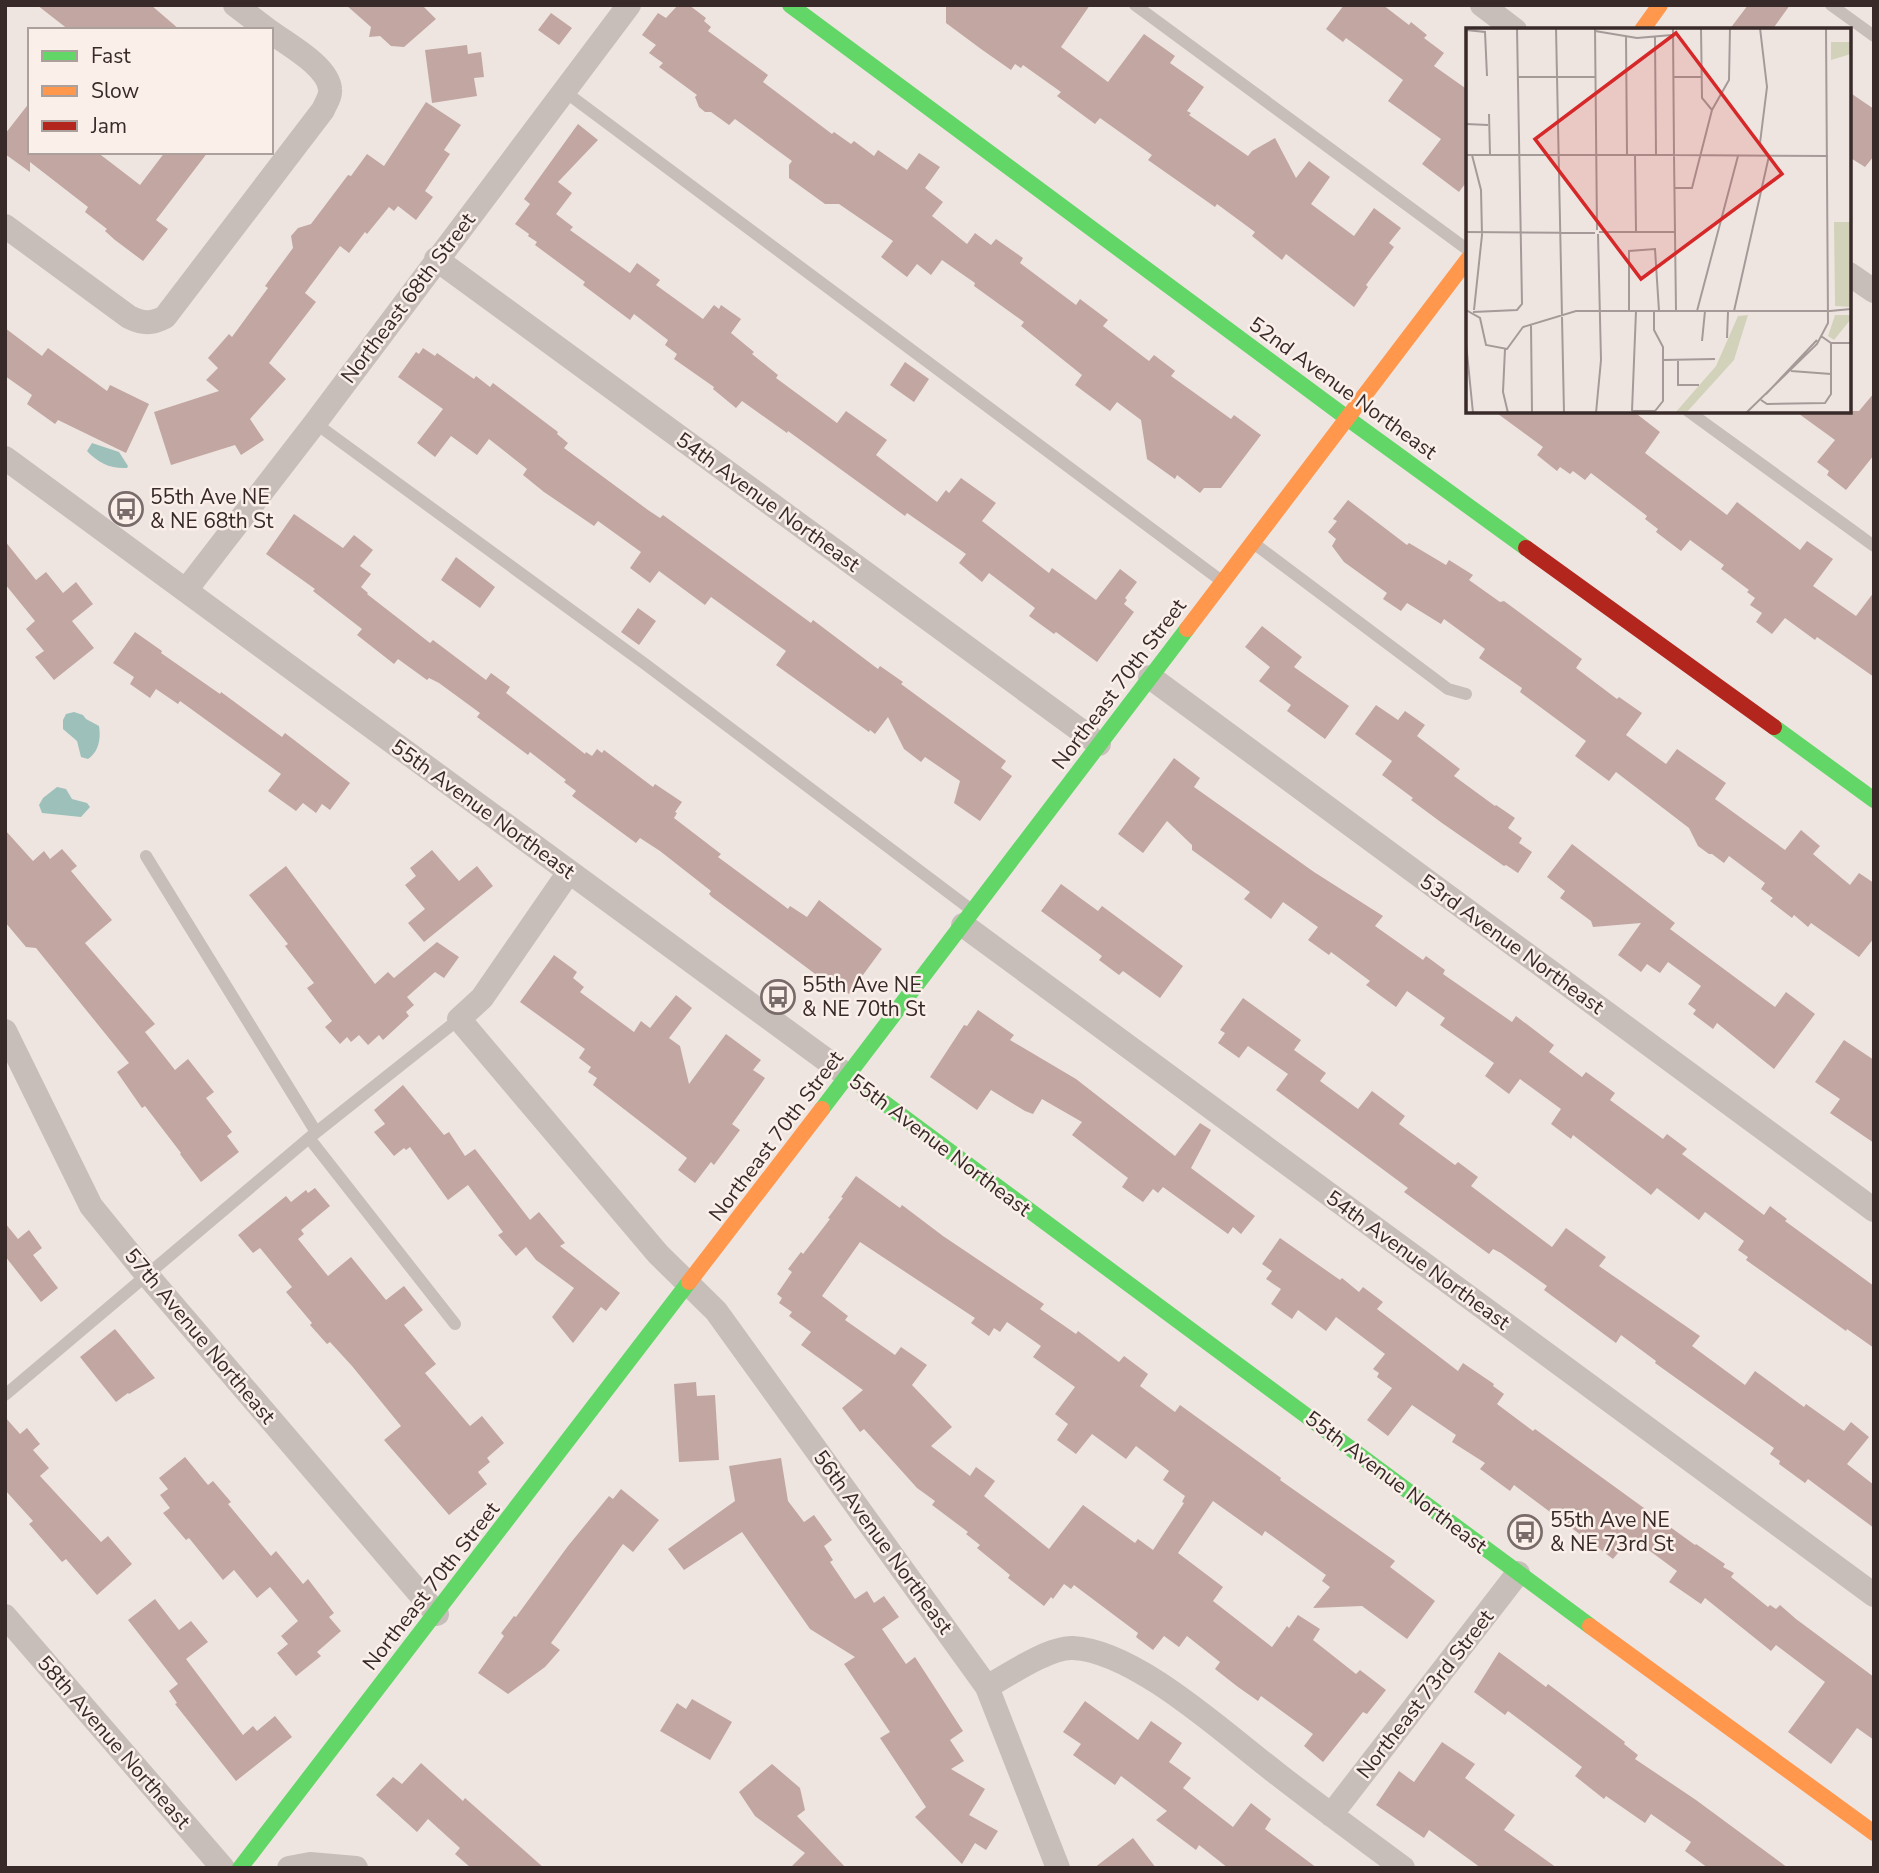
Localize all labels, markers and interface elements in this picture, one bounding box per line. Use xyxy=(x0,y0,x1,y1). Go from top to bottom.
legend xyxy=(28,28,273,154)
inset map xyxy=(1466,28,1851,413)
text: Fast xyxy=(91,42,131,70)
text: Slow xyxy=(91,77,140,105)
text: Jam xyxy=(90,112,127,140)
street label: Northeast 68th Street xyxy=(335,206,482,389)
street label: 52nd Avenue Northeast xyxy=(1243,310,1443,466)
street label: 54th Avenue Northeast xyxy=(670,426,866,579)
place label: 55th Ave NE & NE 68th St xyxy=(150,483,274,535)
bus stop icon: 55th Ave NE & NE 68th St xyxy=(107,490,145,528)
street label: Northeast 70th Street xyxy=(1046,592,1193,775)
street label: 55th Avenue Northeast xyxy=(385,733,581,886)
street label: 53rd Avenue Northeast xyxy=(1414,868,1610,1021)
place label: 55th Ave NE & NE 70th St xyxy=(802,971,926,1023)
bus stop icon: 55th Ave NE & NE 70th St xyxy=(759,978,797,1016)
street label: Northeast 70th Street xyxy=(703,1044,850,1227)
street label: 55th Avenue Northeast xyxy=(843,1067,1037,1223)
street label: 54th Avenue Northeast xyxy=(1320,1184,1516,1337)
street label: 57th Avenue Northeast xyxy=(118,1242,282,1430)
street label: 55th Avenue Northeast xyxy=(1299,1404,1493,1560)
street label: 56th Avenue Northeast xyxy=(807,1444,960,1640)
street label: Northeast 70th Street xyxy=(356,1495,506,1676)
place label: 55th Ave NE & NE 73rd St xyxy=(1550,1506,1674,1558)
bus stop icon: 55th Ave NE & NE 73rd St xyxy=(1506,1513,1544,1551)
street label: Northeast 73rd Street xyxy=(1350,1603,1500,1784)
street label: 58th Avenue Northeast xyxy=(31,1649,197,1835)

